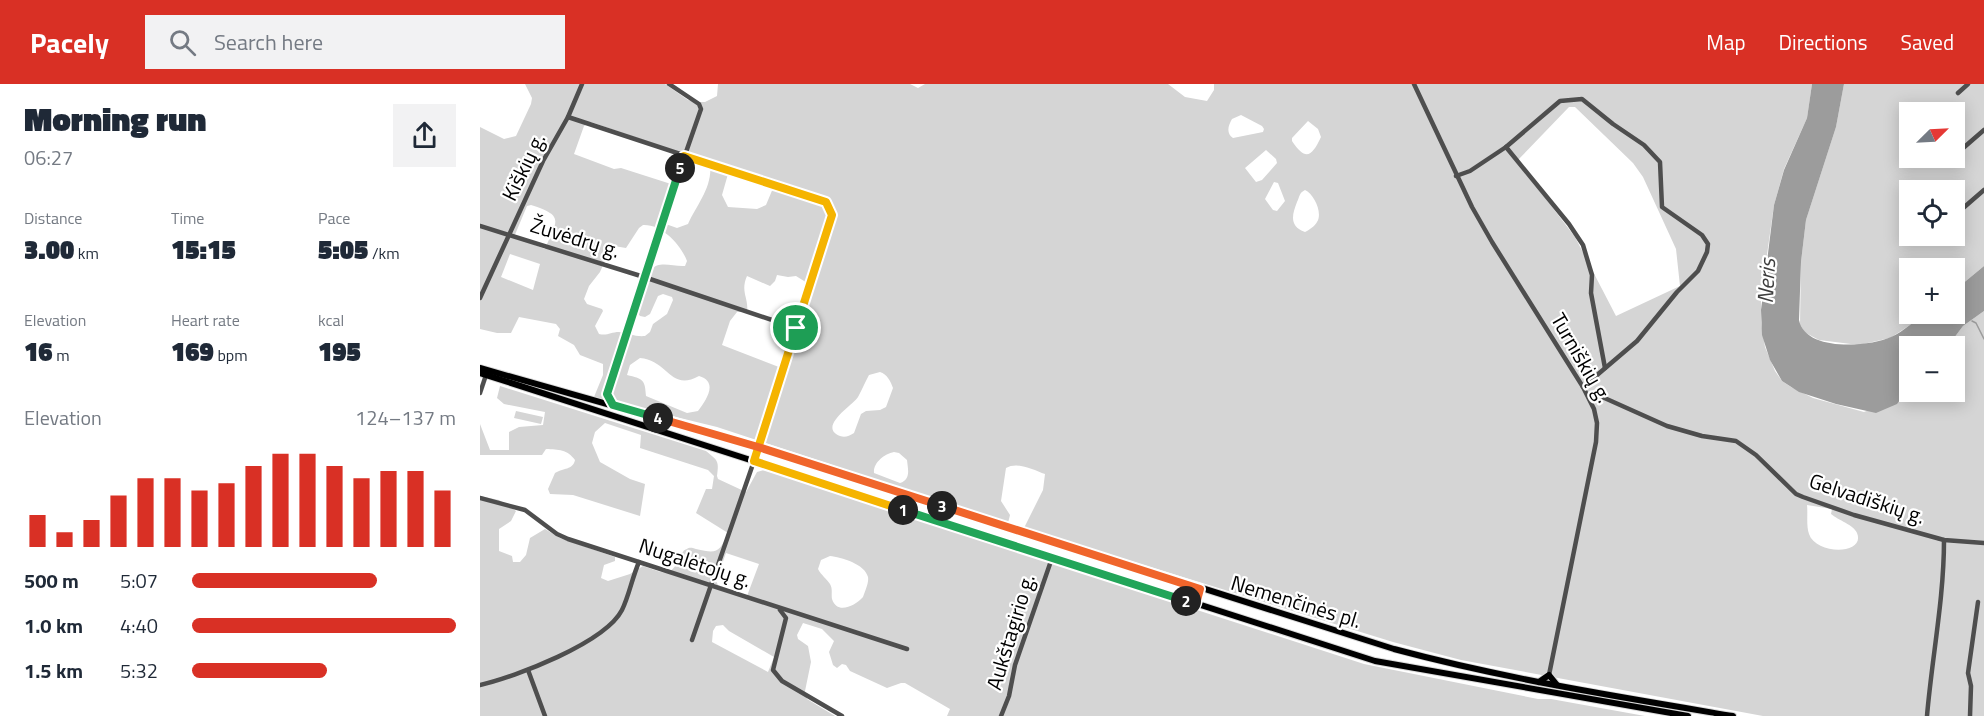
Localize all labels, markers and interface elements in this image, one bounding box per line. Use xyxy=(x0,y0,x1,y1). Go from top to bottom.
search box xyxy=(145,15,565,69)
text: Pacely xyxy=(30,21,109,64)
text: Search here xyxy=(214,25,323,59)
icon: search xyxy=(166,26,199,59)
text: Map xyxy=(1706,26,1746,58)
text: Directions xyxy=(1779,26,1868,58)
text: Saved xyxy=(1901,26,1954,58)
text: Morning run xyxy=(24,94,206,144)
north arrow xyxy=(1899,102,1965,168)
map controls xyxy=(1899,102,1965,402)
button: share xyxy=(393,104,456,167)
street label: Kiškių g. xyxy=(493,127,553,206)
text: 06:27 xyxy=(24,142,73,173)
pin: 5 xyxy=(665,153,695,183)
text: 5 xyxy=(676,156,684,180)
button: locate xyxy=(1899,180,1965,246)
text: Distance xyxy=(24,206,82,230)
text: Time xyxy=(171,206,204,230)
text: Pace xyxy=(318,206,350,230)
street label: Žuvėdrų g. xyxy=(527,208,624,266)
text: 3.00 xyxy=(24,230,74,269)
text: 15:15 xyxy=(171,230,236,269)
text: 5:05 xyxy=(318,230,368,269)
text: km xyxy=(74,241,99,265)
text: /km xyxy=(368,241,400,265)
water label: Neris xyxy=(1748,256,1784,304)
button: + xyxy=(1899,258,1965,324)
pin xyxy=(770,302,821,353)
street label: Turniškių g. xyxy=(1543,307,1620,408)
text: Elevation xyxy=(24,308,86,332)
text: Heart rate xyxy=(171,308,240,332)
text: kcal xyxy=(318,308,344,332)
icon: arrive xyxy=(779,311,812,344)
text: 16 xyxy=(24,332,53,371)
text: 169 xyxy=(171,332,214,371)
text: 195 xyxy=(318,332,361,371)
button: − xyxy=(1899,336,1965,402)
text: m xyxy=(53,343,70,367)
text: bpm xyxy=(214,343,248,367)
text: Elevation xyxy=(24,402,102,433)
text: 124–137 m xyxy=(355,402,456,433)
pin: 4 xyxy=(643,403,673,433)
text: 4 xyxy=(654,406,662,430)
street label: Gelvadiškių g. xyxy=(1805,464,1929,532)
pin: 3 xyxy=(927,491,957,521)
text: 3 xyxy=(938,494,946,518)
pin: 1 xyxy=(888,495,918,525)
text: 1 xyxy=(899,498,907,522)
street label: Nugalėtojų g. xyxy=(635,529,756,595)
text: 500 m xyxy=(24,565,79,596)
text: 5:07 xyxy=(120,565,158,596)
street label: Nemenčinės pl. xyxy=(1227,566,1365,636)
street label: Aukštagirio g. xyxy=(977,570,1043,694)
pin: 2 xyxy=(1171,586,1201,616)
text: 2 xyxy=(1182,589,1190,613)
text: 1.0 km xyxy=(24,610,83,641)
text: 4:40 xyxy=(120,610,158,641)
text: 1.5 km xyxy=(24,655,83,686)
text: 5:32 xyxy=(120,655,158,686)

